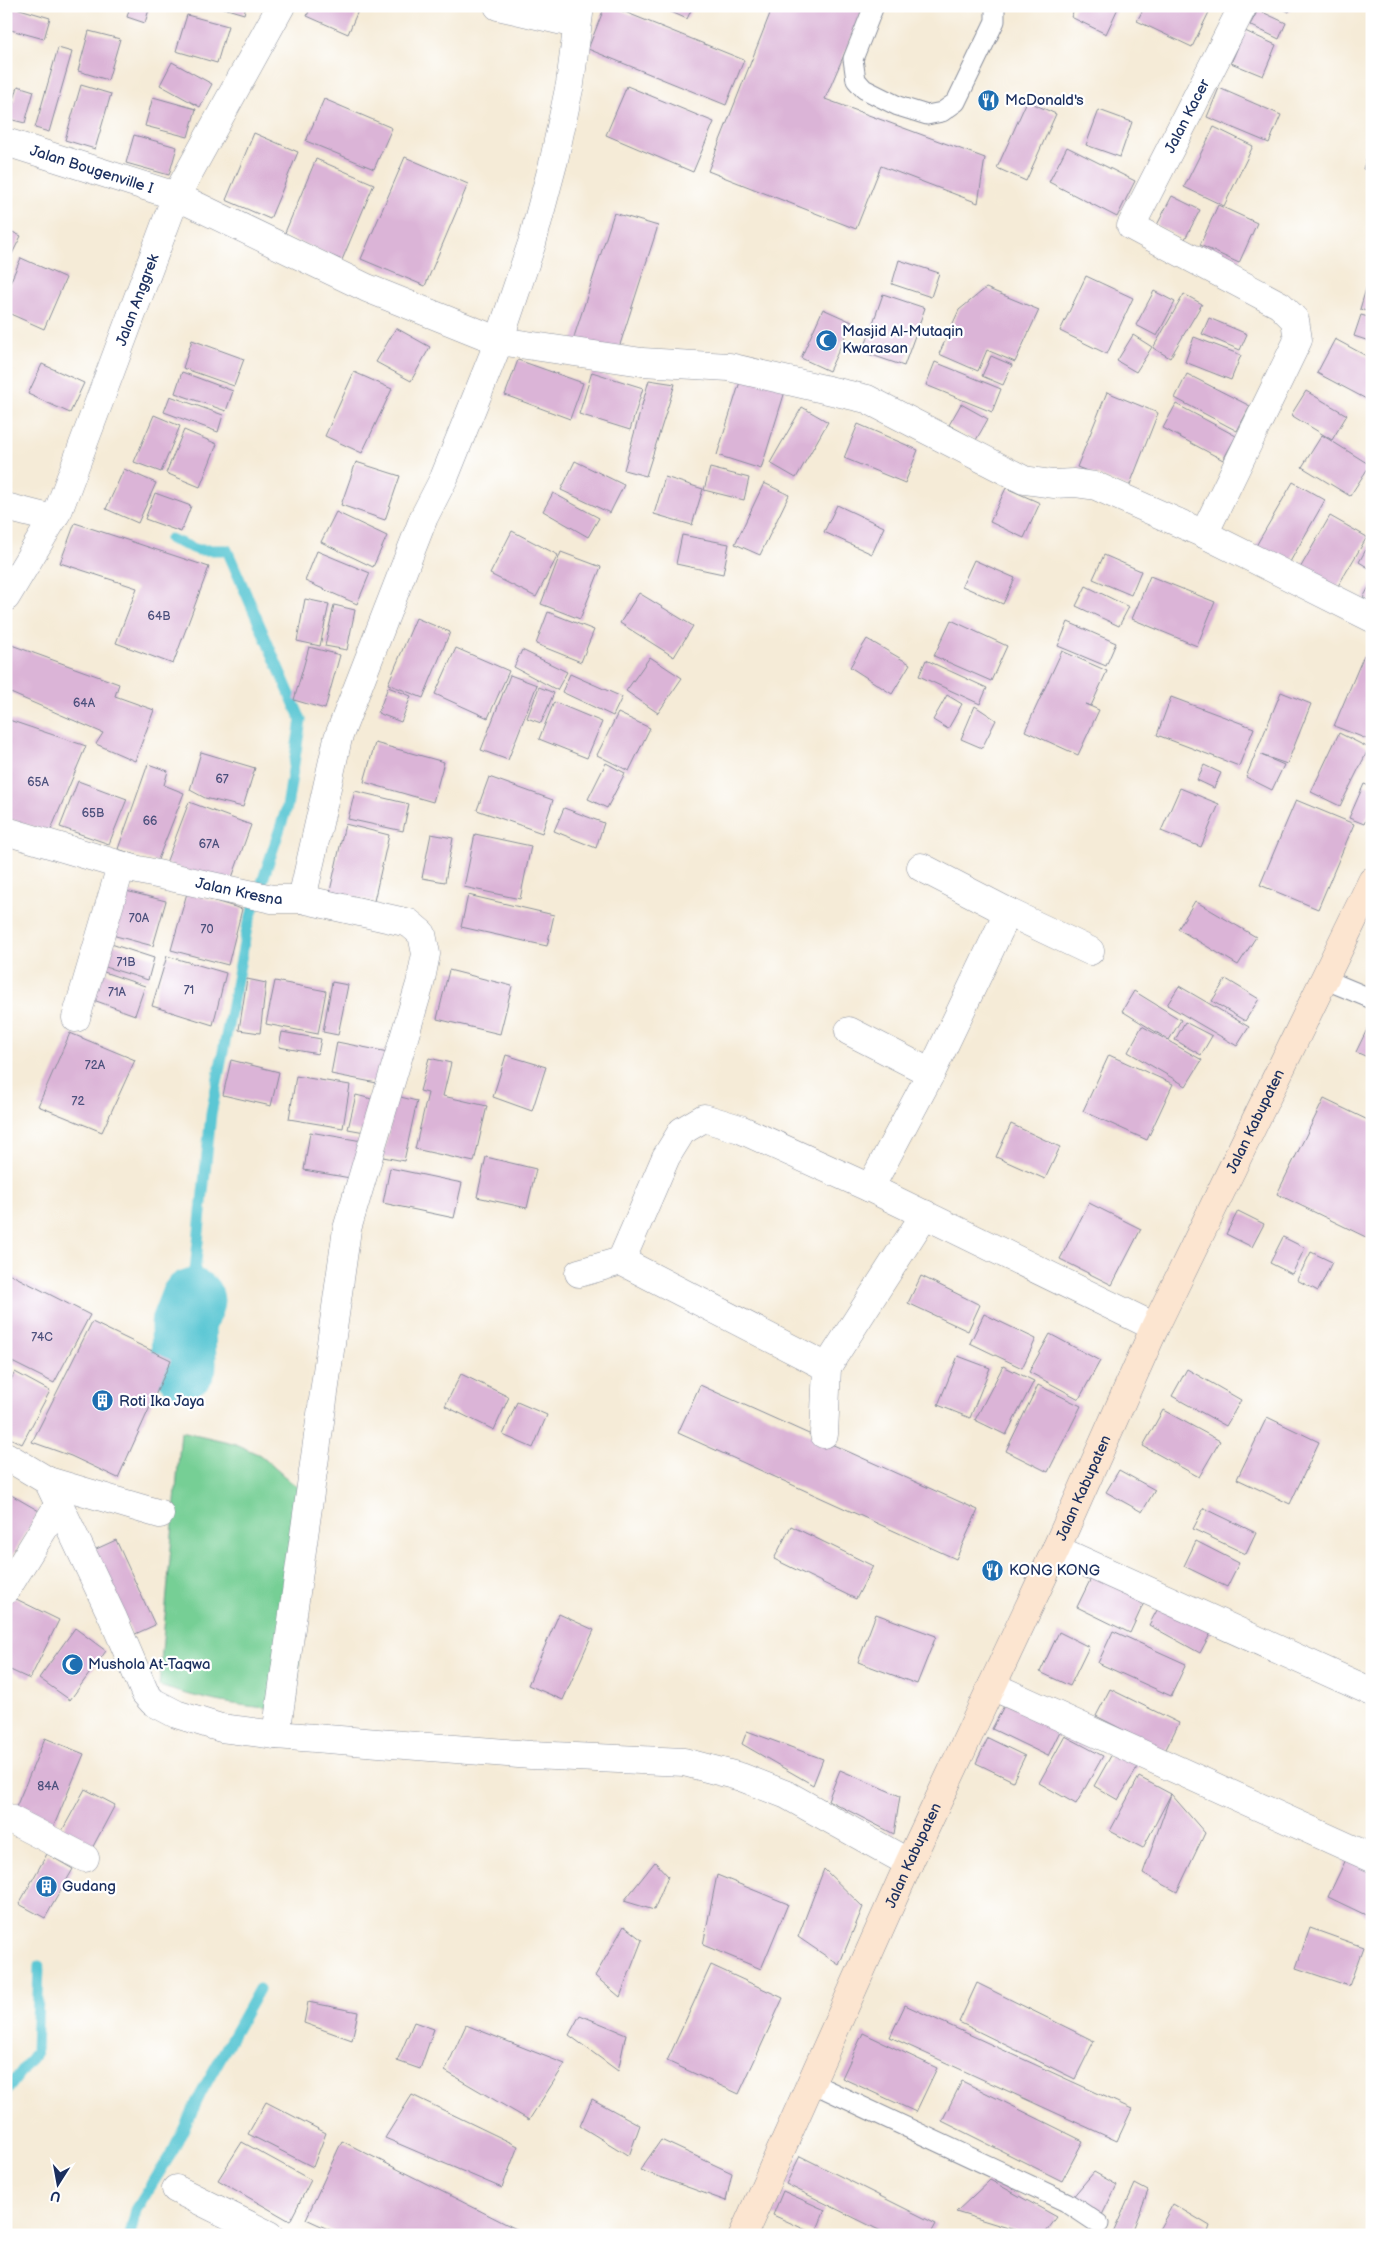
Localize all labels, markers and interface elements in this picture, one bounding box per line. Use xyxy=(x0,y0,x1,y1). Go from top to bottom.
street label: Jalan Kacer xyxy=(1160,75,1214,156)
restaurant icon: McDonald's xyxy=(977,88,1001,112)
place label: McDonald's xyxy=(1005,91,1084,110)
street label: Jalan Bougenville I xyxy=(28,141,156,198)
street label: Jalan Anggrek xyxy=(111,251,163,348)
place label: Masjid Al-Mutaqin Kwarasan xyxy=(842,322,963,358)
mosque icon: Masjid Al-Mutaqin Kwarasan xyxy=(814,328,838,352)
house number: 64B xyxy=(148,609,170,624)
house number: 64A xyxy=(73,696,96,711)
house number: 67 xyxy=(215,772,229,787)
house number: 65A xyxy=(27,775,49,790)
house number: 65B xyxy=(82,806,104,821)
house number: 66 xyxy=(143,814,157,829)
house number: 67A xyxy=(199,837,220,852)
street label: Jalan Kresna xyxy=(194,873,282,909)
house number: 70A xyxy=(129,911,150,926)
house number: 70 xyxy=(201,922,213,937)
house number: 71B xyxy=(117,955,135,970)
house number: 71 xyxy=(184,983,194,998)
house number: 71A xyxy=(108,985,127,1000)
house number: 72A xyxy=(85,1058,106,1073)
street label: Jalan Kabupaten xyxy=(1222,1066,1289,1176)
house number: 72 xyxy=(72,1094,84,1109)
house number: 74C xyxy=(31,1330,53,1345)
building icon: Roti Ika Jaya xyxy=(91,1389,115,1413)
place label: Roti Ika Jaya xyxy=(119,1392,205,1411)
street label: Jalan Kabupaten xyxy=(1051,1432,1115,1544)
restaurant icon: KONG KONG xyxy=(981,1558,1005,1582)
place label: KONG KONG xyxy=(1009,1561,1100,1580)
mosque icon: Mushola At-Taqwa xyxy=(60,1652,84,1676)
place label: Mushola At-Taqwa xyxy=(88,1655,211,1674)
house number: 84A xyxy=(37,1779,59,1794)
street label: Jalan Kabupaten xyxy=(881,1800,945,1911)
building icon: Gudang xyxy=(34,1874,58,1898)
place label: Gudang xyxy=(62,1877,116,1896)
north arrow xyxy=(32,2158,82,2208)
text: U xyxy=(49,2187,62,2206)

